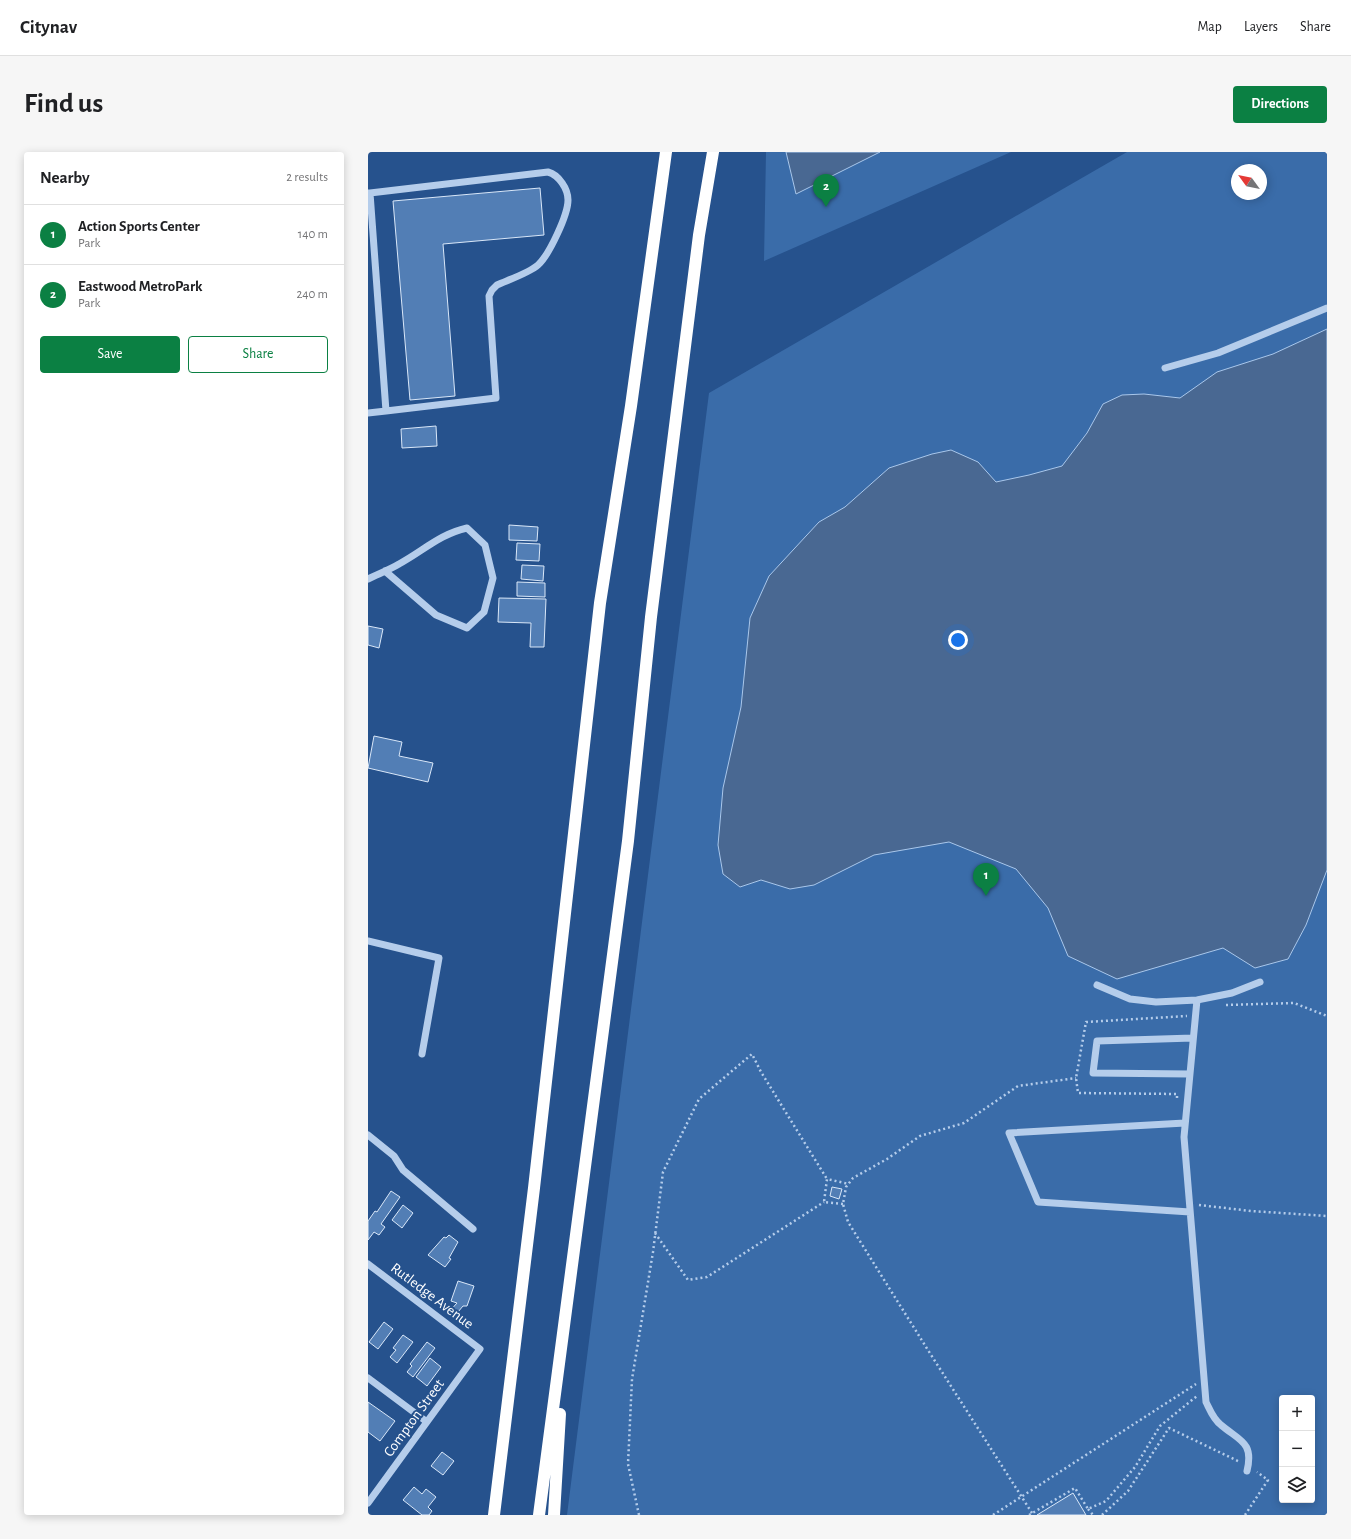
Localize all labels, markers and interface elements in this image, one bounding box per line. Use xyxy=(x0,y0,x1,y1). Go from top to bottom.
text: Citynav xyxy=(20,18,77,37)
text: Map xyxy=(1197,20,1222,34)
text: Layers xyxy=(1244,20,1278,34)
text: Share xyxy=(1300,20,1331,34)
button: Directions xyxy=(1233,86,1327,123)
text: Find us xyxy=(24,90,103,118)
north arrow xyxy=(1231,164,1267,200)
text: Nearby xyxy=(40,169,90,186)
text: 2 results xyxy=(286,171,328,184)
pin: 2 xyxy=(813,174,839,207)
text: Action Sports Center xyxy=(78,219,200,234)
text: 1 xyxy=(51,228,55,241)
text: 140 m xyxy=(298,228,328,241)
text: Park xyxy=(78,237,100,250)
text: Eastwood MetroPark xyxy=(78,279,203,294)
text: 2 xyxy=(50,288,56,301)
text: 240 m xyxy=(296,288,328,301)
text: Park xyxy=(78,297,100,310)
button: Save xyxy=(40,336,180,373)
button: Share xyxy=(188,336,328,373)
your location xyxy=(948,630,968,650)
pin: 1 xyxy=(973,863,999,896)
street label: Rutledge Avenue xyxy=(388,1260,476,1332)
street label: Compton Street xyxy=(381,1376,447,1459)
map controls xyxy=(1279,1395,1315,1503)
button: + xyxy=(1279,1395,1315,1431)
button: − xyxy=(1279,1431,1315,1467)
button: layers xyxy=(1279,1467,1315,1503)

